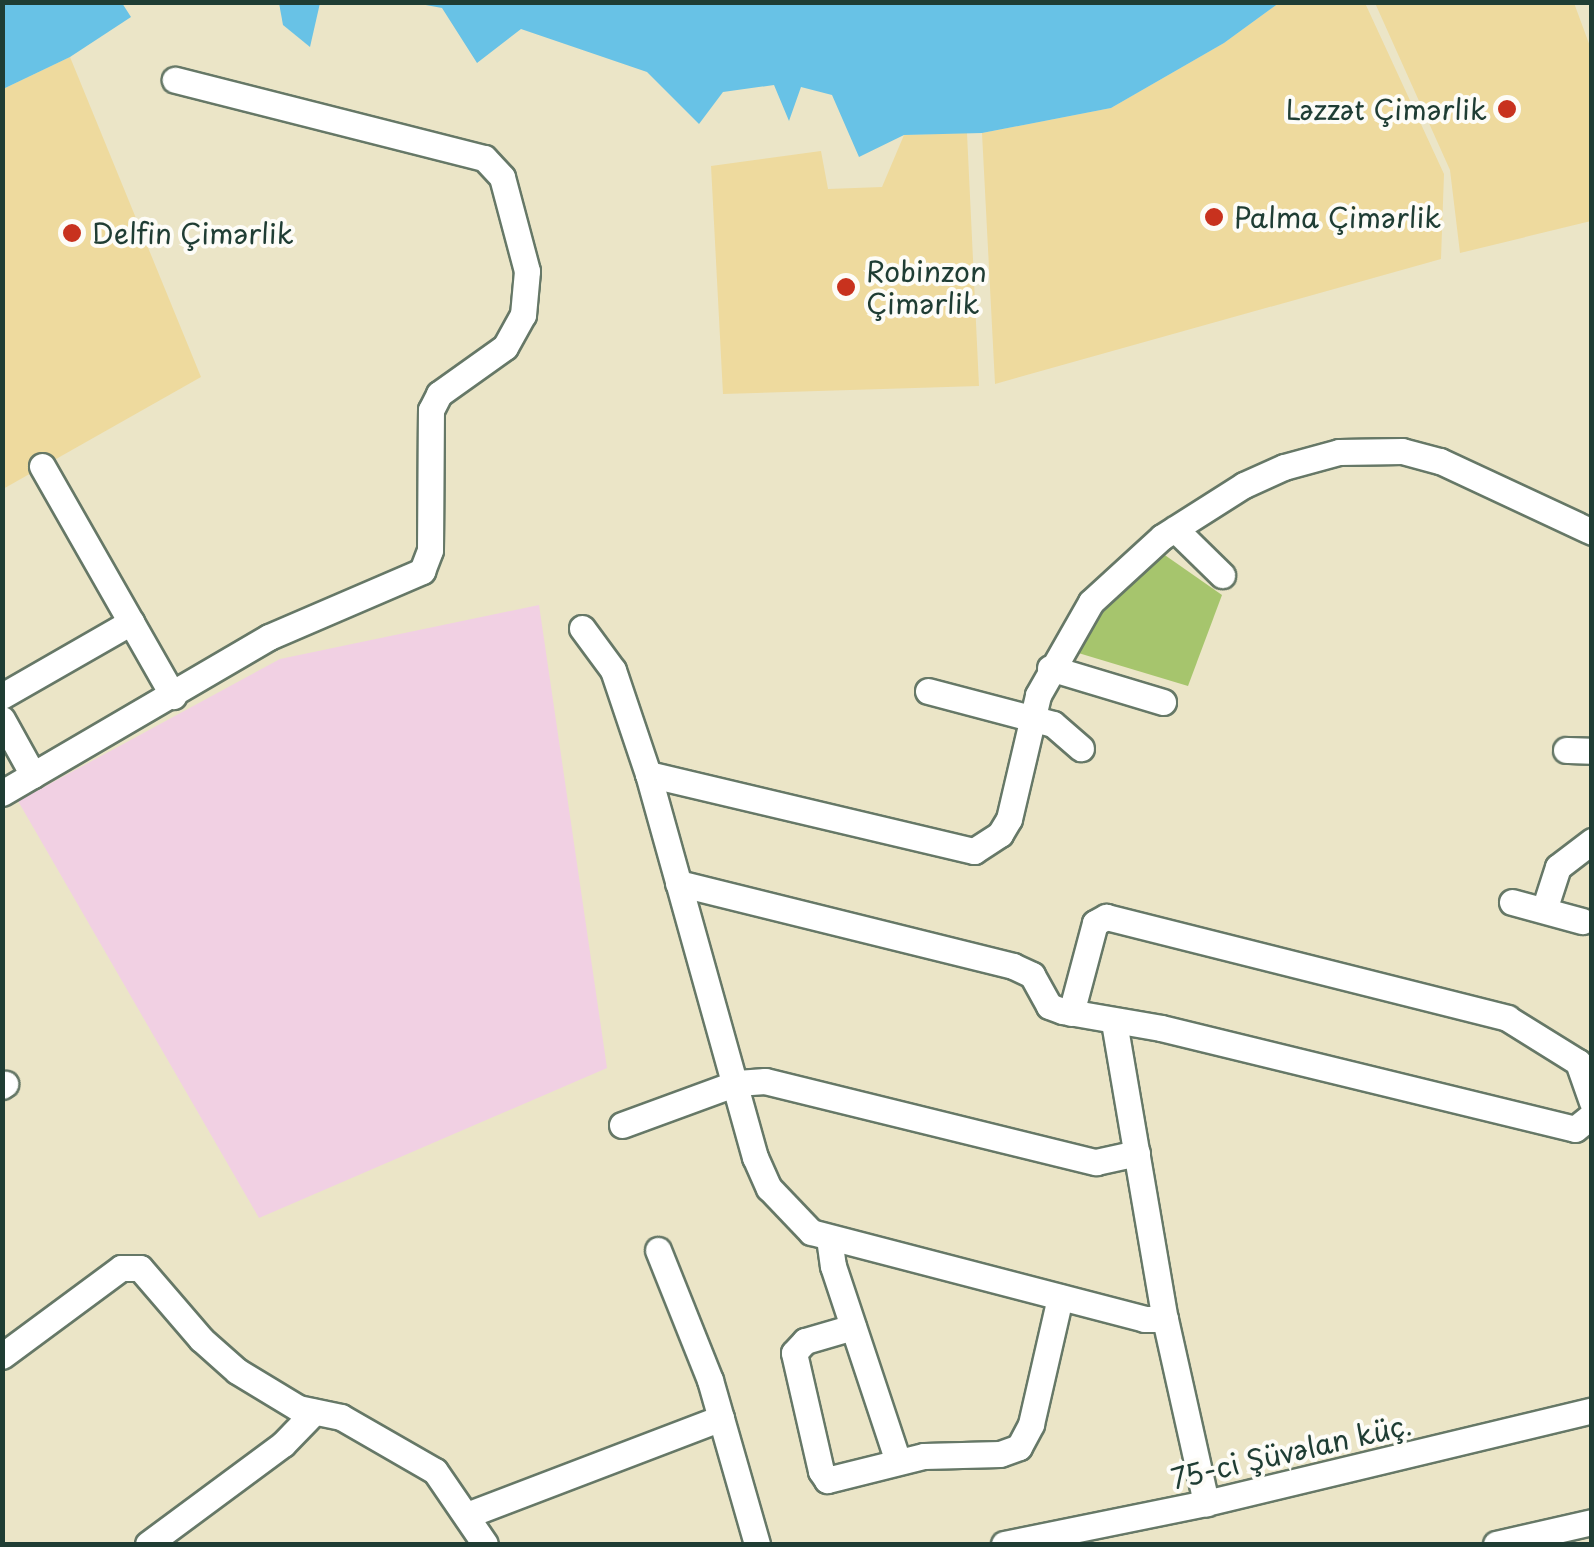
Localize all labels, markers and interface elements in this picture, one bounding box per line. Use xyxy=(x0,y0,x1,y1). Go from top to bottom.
place label: Ləzzət Çimərlik xyxy=(1283,92,1487,126)
marker: Ləzzət Çimərlik xyxy=(1496,98,1518,120)
place label: Palma Çimərlik xyxy=(1234,200,1441,234)
marker: Palma Çimərlik xyxy=(1203,206,1225,228)
place label: Delfin Çimərlik xyxy=(92,216,295,250)
marker: Delfin Çimərlik xyxy=(61,222,83,244)
place label: Robinzon Çimərlik xyxy=(866,254,987,320)
marker: Robinzon Çimərlik xyxy=(835,276,857,298)
street label: 75-ci Şüvəlan küç. xyxy=(1167,1407,1415,1495)

